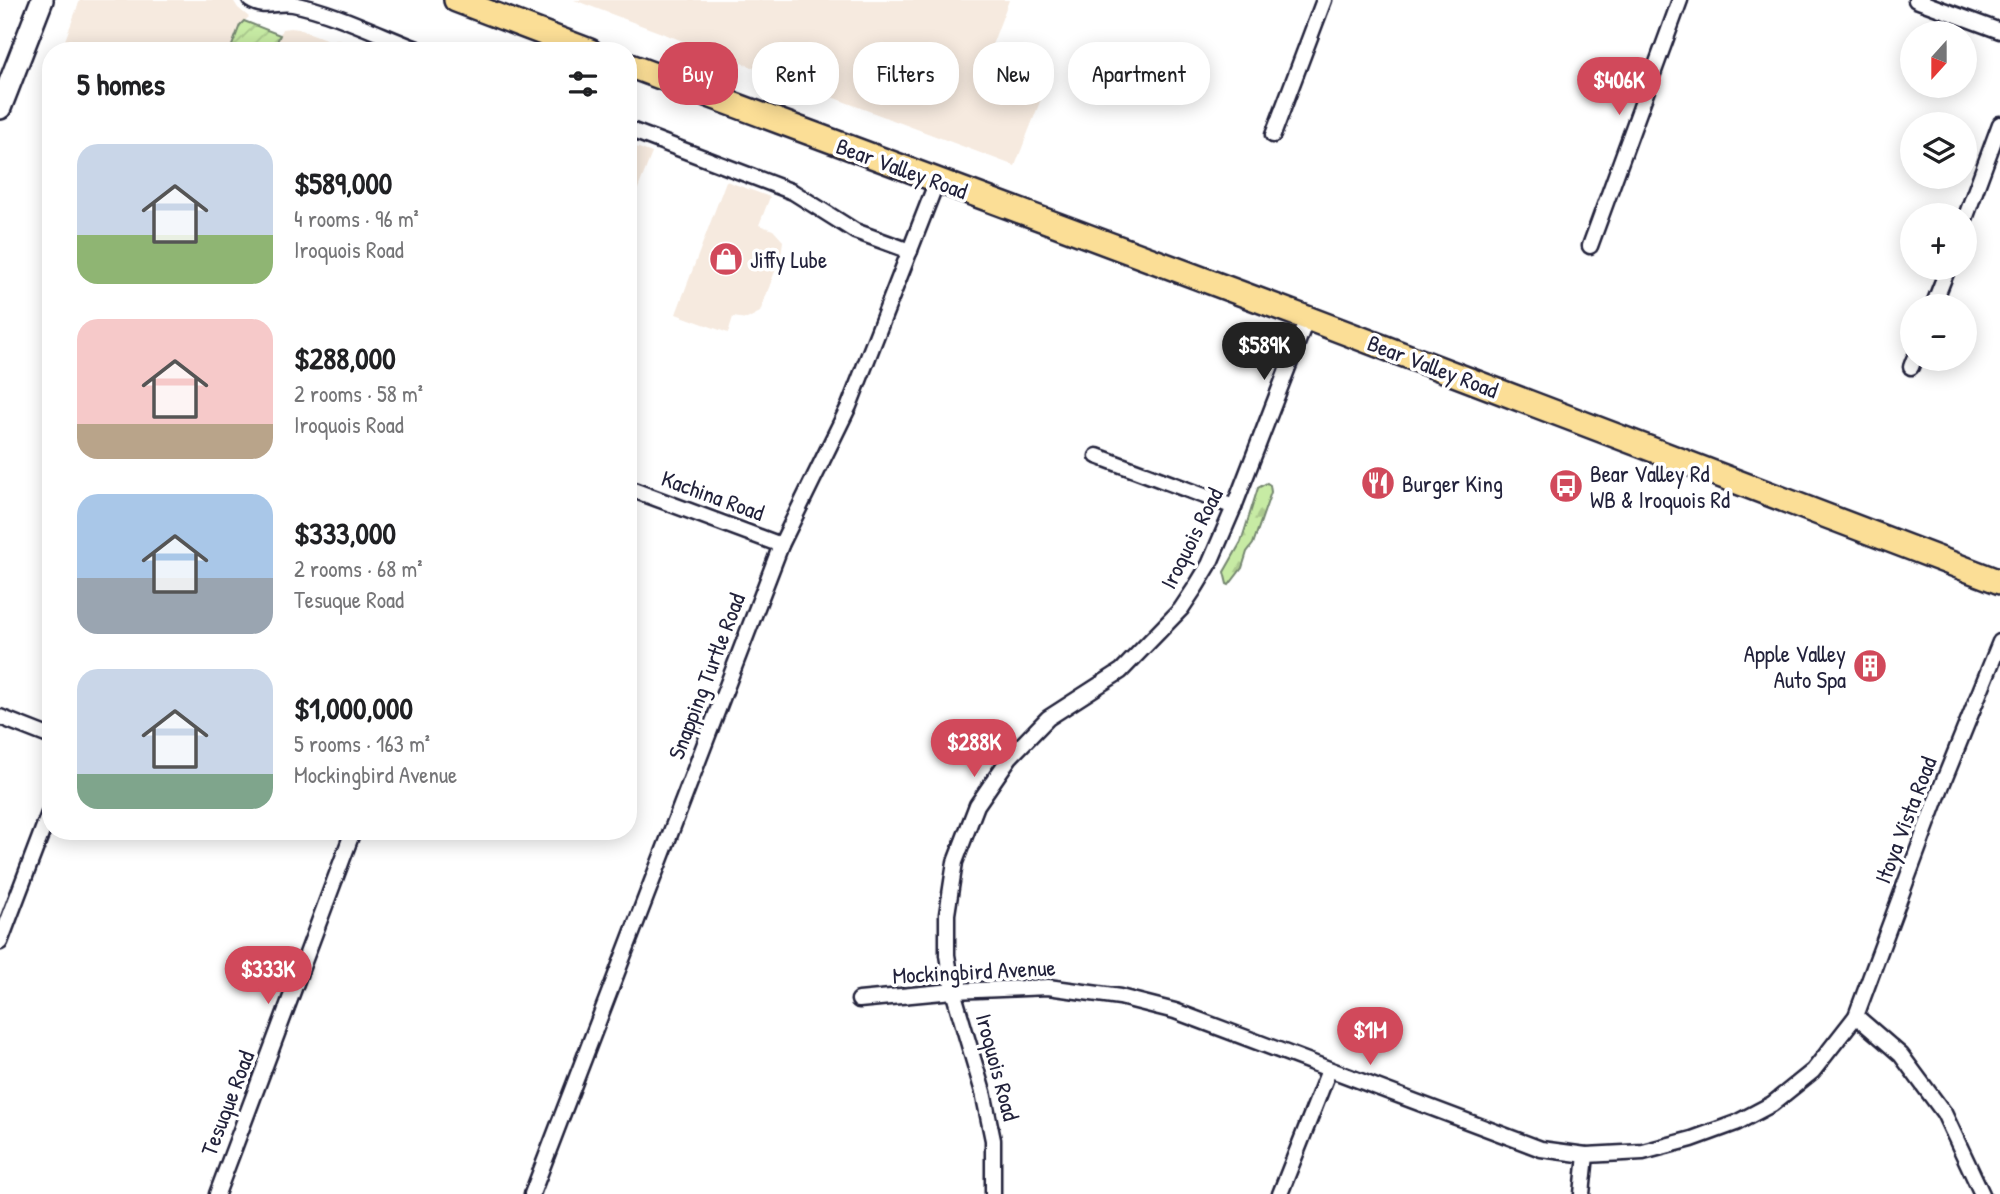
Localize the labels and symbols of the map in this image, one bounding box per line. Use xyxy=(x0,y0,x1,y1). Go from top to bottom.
north arrow xyxy=(1900,21,1978,98)
pin: $406K xyxy=(1570,58,1668,117)
street label: Bear Valley Road xyxy=(832,130,972,206)
shop icon: Jiffy Lube xyxy=(707,240,745,278)
place label: Jiffy Lube xyxy=(750,244,827,275)
pin: $589K xyxy=(1215,322,1313,382)
street label: Bear Valley Road xyxy=(1363,327,1503,405)
place label: Bear Valley Rd WB & Iroquois Rd xyxy=(1590,458,1730,515)
street label: Kachina Road xyxy=(657,462,769,528)
restaurant icon: Burger King xyxy=(1359,464,1397,502)
bus stop icon: Bear Valley Rd WB & Iroquois Rd xyxy=(1547,467,1585,505)
place label: Burger King xyxy=(1402,468,1503,499)
street label: Iroquois Road xyxy=(1152,482,1230,594)
street label: Snapping Turtle Road xyxy=(660,588,752,764)
place label: Apple Valley Auto Spa xyxy=(1744,638,1846,695)
building icon: Apple Valley Auto Spa xyxy=(1851,647,1889,685)
pin: $288K xyxy=(925,720,1023,779)
street label: Itoya Vista Road xyxy=(1867,752,1943,888)
pin: $333K xyxy=(219,946,317,1006)
street label: Mockingbird Avenue xyxy=(892,951,1056,991)
pin: $1M xyxy=(1336,1007,1404,1067)
street label: Iroquois Road xyxy=(969,1010,1027,1124)
street label: Tesuque Road xyxy=(193,1046,261,1160)

